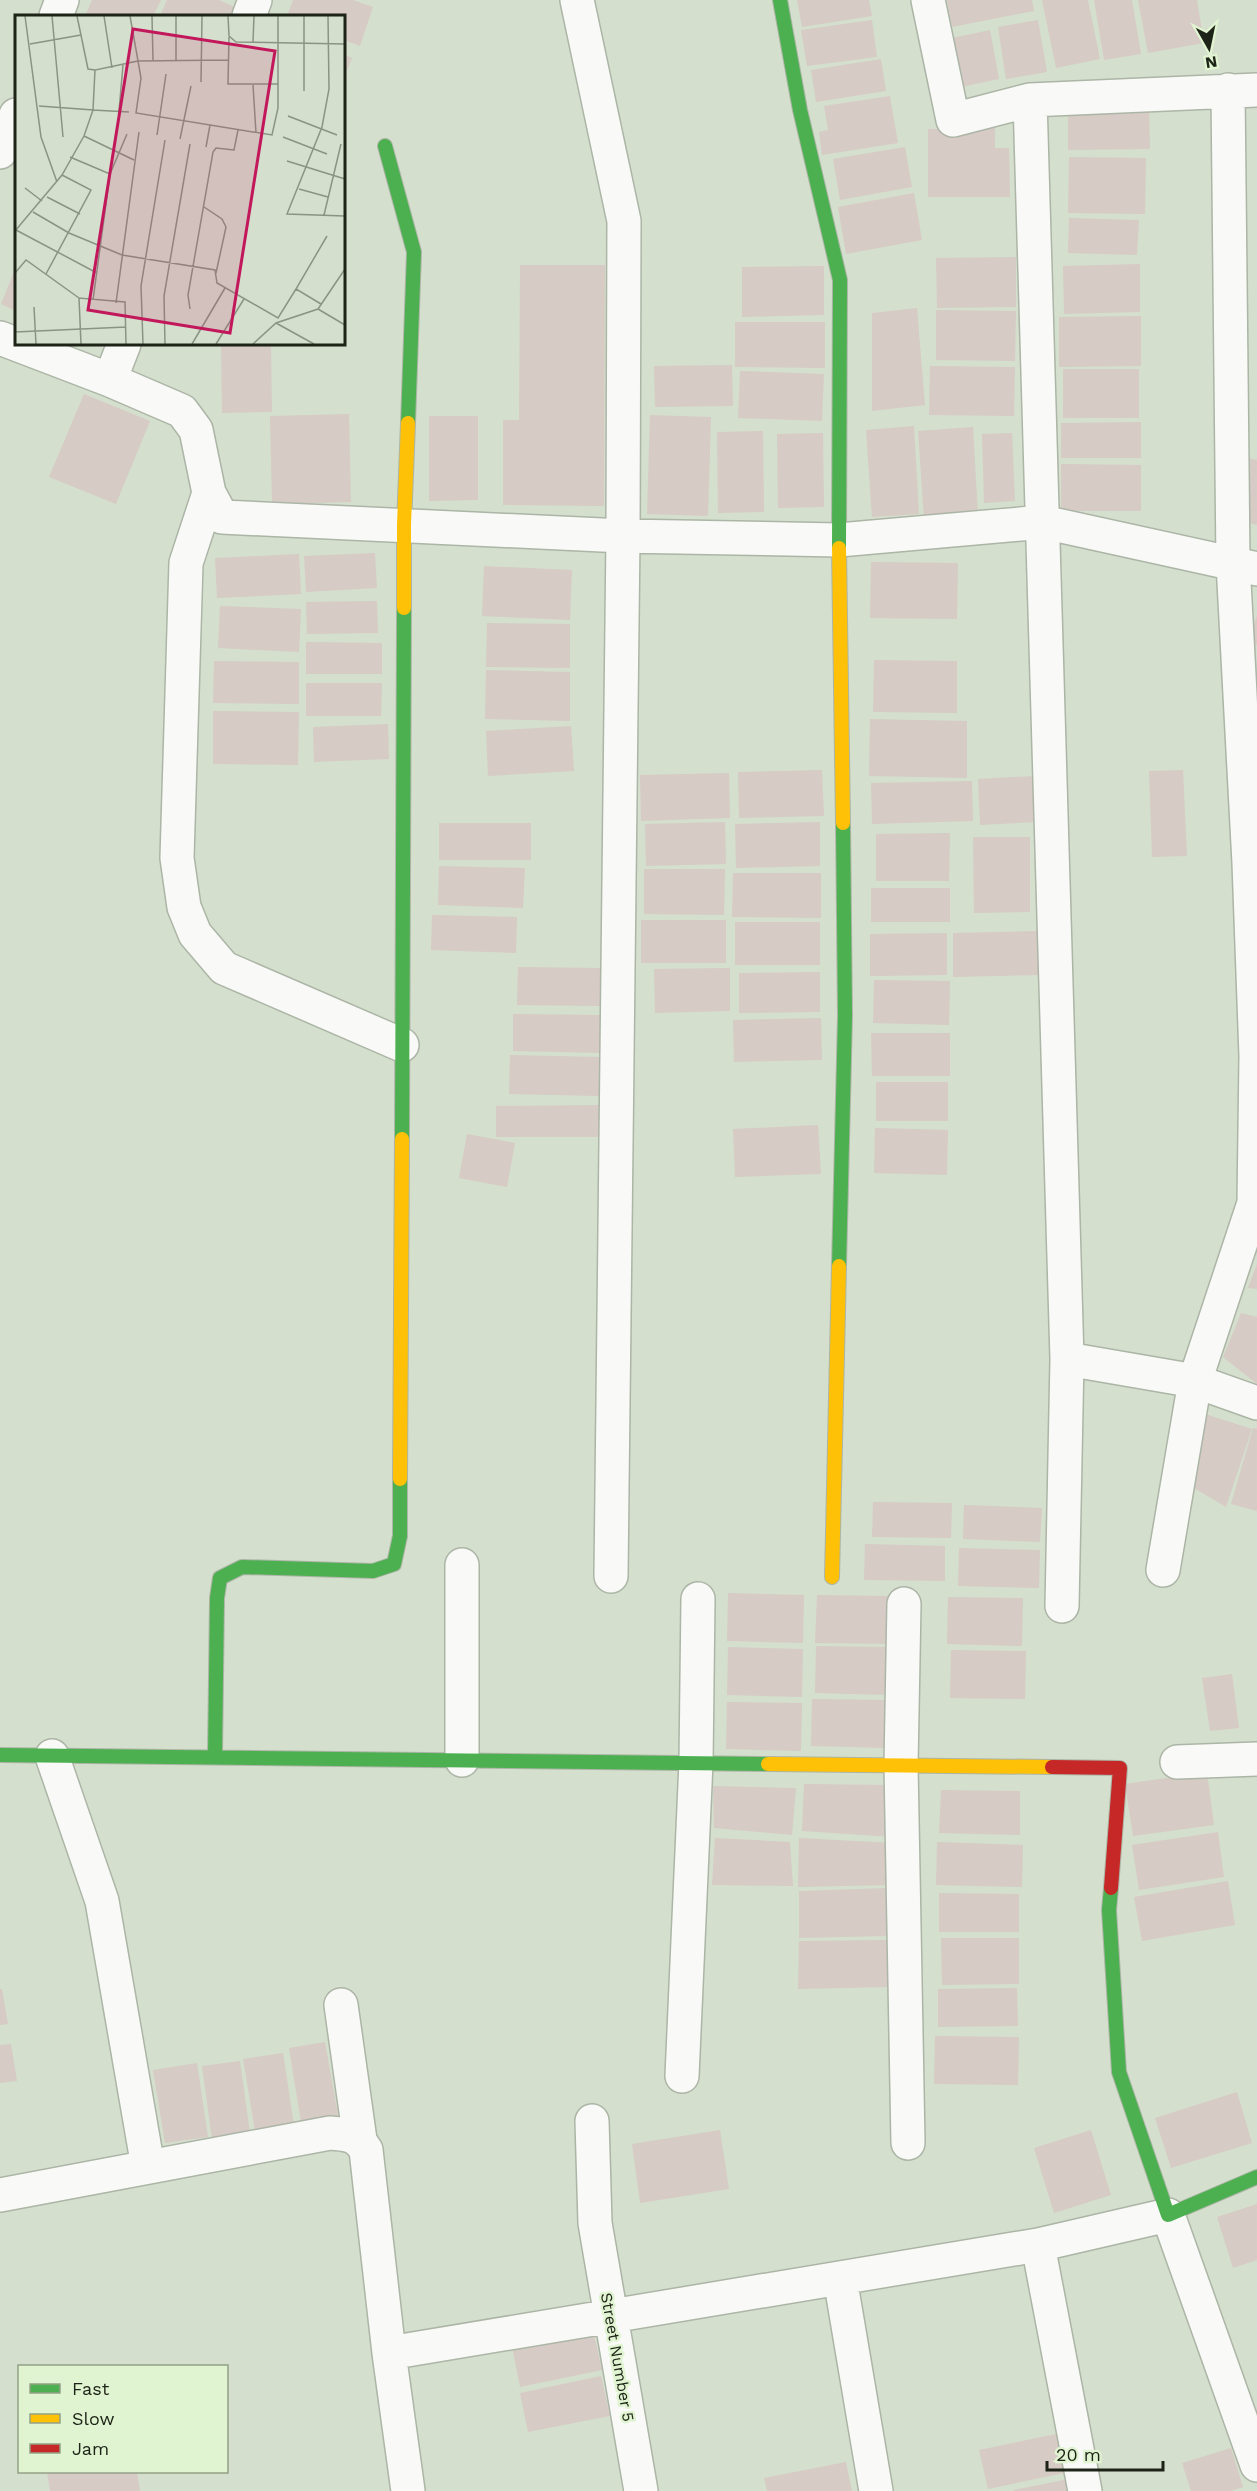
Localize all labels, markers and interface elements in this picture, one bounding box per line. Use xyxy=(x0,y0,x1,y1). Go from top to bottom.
inset map xyxy=(15,15,345,345)
north arrow xyxy=(1179,18,1239,78)
text: N xyxy=(1204,52,1219,73)
street label: Street Number 5 xyxy=(597,2291,638,2423)
legend xyxy=(18,2365,228,2473)
text: Fast xyxy=(72,2378,110,2399)
text: Slow xyxy=(72,2408,115,2429)
scale bar xyxy=(1047,2434,1162,2472)
text: Jam xyxy=(72,2438,109,2459)
text: 20 m xyxy=(1056,2444,1101,2465)

